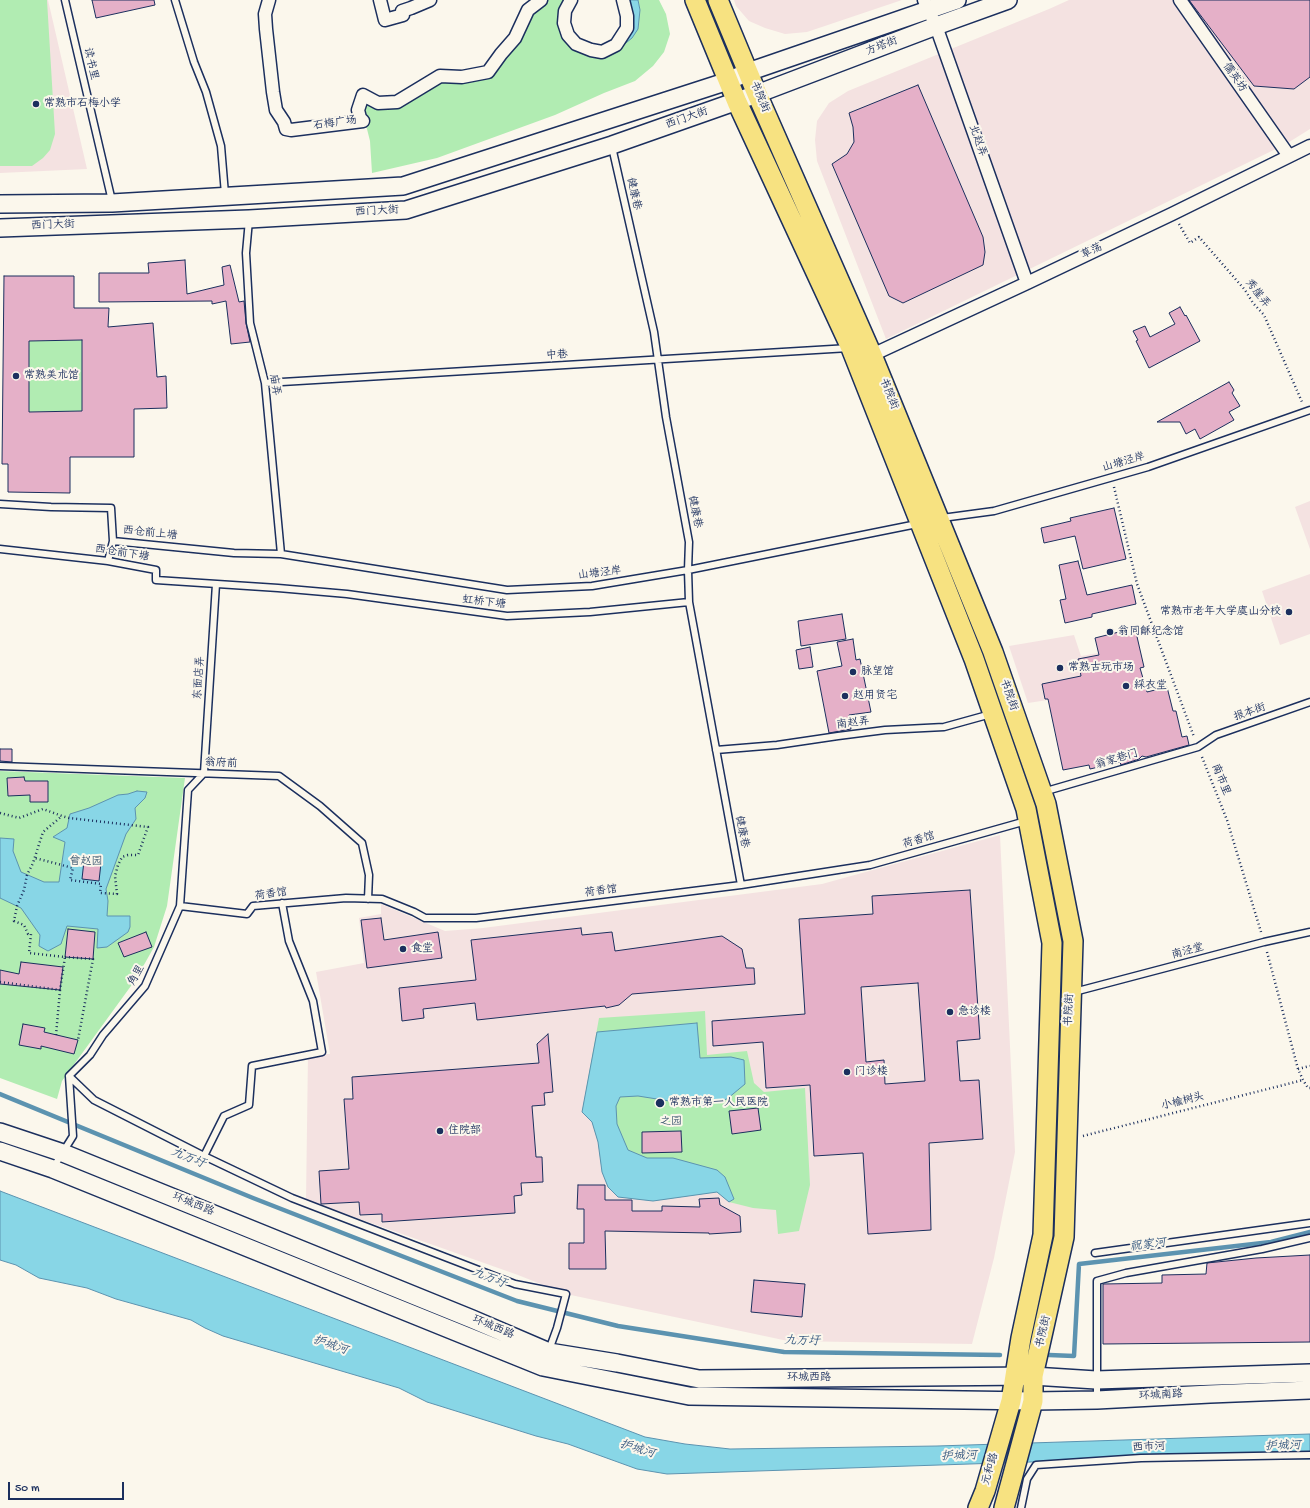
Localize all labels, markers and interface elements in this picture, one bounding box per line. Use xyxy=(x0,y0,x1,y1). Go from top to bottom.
street label: 方塔街 xyxy=(864,35,900,59)
street label: 读书里 xyxy=(80,46,100,82)
street label: 儒英坊 xyxy=(1219,61,1249,95)
street label: 书院街 xyxy=(746,79,772,115)
place label: 常熟市石梅小学 xyxy=(44,97,121,111)
marker: 常熟市石梅小学 xyxy=(31,99,41,109)
street label: 西门大街 xyxy=(664,106,710,132)
street label: 石梅广场 xyxy=(312,114,358,134)
street label: 北赵弄 xyxy=(965,123,989,159)
street label: 健康巷 xyxy=(623,176,643,212)
street label: 西门大街 xyxy=(355,204,399,220)
street label: 西门大街 xyxy=(31,219,75,233)
street label: 草荡 xyxy=(1079,241,1105,263)
street label: 秀崖弄 xyxy=(1242,277,1272,311)
street label: 中巷 xyxy=(546,349,568,363)
place label: 常熟美术馆 xyxy=(24,369,79,383)
marker: 常熟美术馆 xyxy=(11,371,21,381)
street label: 庙弄 xyxy=(266,373,282,397)
street label: 书院街 xyxy=(876,376,900,412)
street label: 山塘泾岸 xyxy=(1101,451,1147,475)
street label: 健康巷 xyxy=(684,495,704,529)
street label: 西仓前上塘 xyxy=(122,525,178,543)
street label: 西仓前下塘 xyxy=(94,543,150,565)
street label: 山塘泾岸 xyxy=(577,565,623,583)
street label: 虹桥下塘 xyxy=(461,594,507,612)
place label: 常熟市老年大学虞山分校 xyxy=(1160,605,1281,619)
marker: 常熟市老年大学虞山分校 xyxy=(1284,607,1294,617)
place label: 翁同龢纪念馆 xyxy=(1118,625,1184,639)
marker: 翁同龢纪念馆 xyxy=(1105,627,1115,637)
street label: 东面店弄 xyxy=(192,656,208,700)
place label: 常熟古玩市场 xyxy=(1068,661,1134,675)
marker: 常熟古玩市场 xyxy=(1055,663,1065,673)
place label: 脉望馆 xyxy=(861,665,894,679)
marker: 脉望馆 xyxy=(848,667,858,677)
street label: 书院街 xyxy=(996,677,1020,713)
place label: 綵衣堂 xyxy=(1134,679,1167,693)
marker: 綵衣堂 xyxy=(1121,681,1131,691)
place label: 赵用贤宅 xyxy=(853,689,897,703)
marker: 赵用贤宅 xyxy=(840,691,850,701)
street label: 报本街 xyxy=(1232,701,1268,725)
street label: 南赵弄 xyxy=(836,715,870,733)
street label: 翁家巷门 xyxy=(1094,748,1140,772)
street label: 翁府前 xyxy=(204,757,238,771)
street label: 南市里 xyxy=(1208,762,1232,798)
street label: 健康巷 xyxy=(731,815,751,849)
street label: 荷香馆 xyxy=(901,830,937,852)
park label: 曾赵园 xyxy=(70,855,102,869)
street label: 荷香馆 xyxy=(584,883,618,901)
street label: 荷香馆 xyxy=(254,886,288,904)
street label: 南泾堂 xyxy=(1170,941,1206,963)
place label: 食堂 xyxy=(411,942,433,956)
marker: 食堂 xyxy=(398,944,408,954)
street label: 角里 xyxy=(126,963,148,989)
street label: 书院街 xyxy=(1063,993,1077,1027)
place label: 急诊楼 xyxy=(958,1005,991,1019)
marker: 急诊楼 xyxy=(945,1007,955,1017)
place label: 门诊楼 xyxy=(855,1065,888,1079)
marker: 门诊楼 xyxy=(842,1067,852,1077)
street label: 小榆树头 xyxy=(1160,1090,1206,1114)
place label: 常熟市第一人民医院 xyxy=(669,1096,768,1110)
marker: 常熟市第一人民医院 xyxy=(654,1097,666,1109)
park label: 之园 xyxy=(660,1115,682,1129)
place label: 住院部 xyxy=(448,1124,481,1138)
marker: 住院部 xyxy=(435,1126,445,1136)
water label: 九万圩 xyxy=(169,1146,207,1172)
street label: 环城西路 xyxy=(170,1191,216,1219)
water label: 祝家河 xyxy=(1129,1237,1167,1255)
water label: 九万圩 xyxy=(470,1266,508,1292)
street label: 环城西路 xyxy=(470,1313,516,1343)
street label: 书院街 xyxy=(1034,1314,1054,1350)
water label: 护城河 xyxy=(311,1333,349,1359)
water label: 九万圩 xyxy=(784,1334,820,1350)
street label: 环城西路 xyxy=(787,1371,831,1385)
street label: 环城南路 xyxy=(1139,1388,1183,1404)
water label: 护城河 xyxy=(618,1438,656,1462)
water label: 护城河 xyxy=(1265,1439,1301,1455)
street label: 西市河 xyxy=(1132,1441,1166,1455)
water label: 护城河 xyxy=(941,1449,977,1465)
street label: 元和路 xyxy=(980,1451,1002,1487)
scale bar xyxy=(10,1474,126,1500)
text: 50 m xyxy=(15,1482,40,1496)

